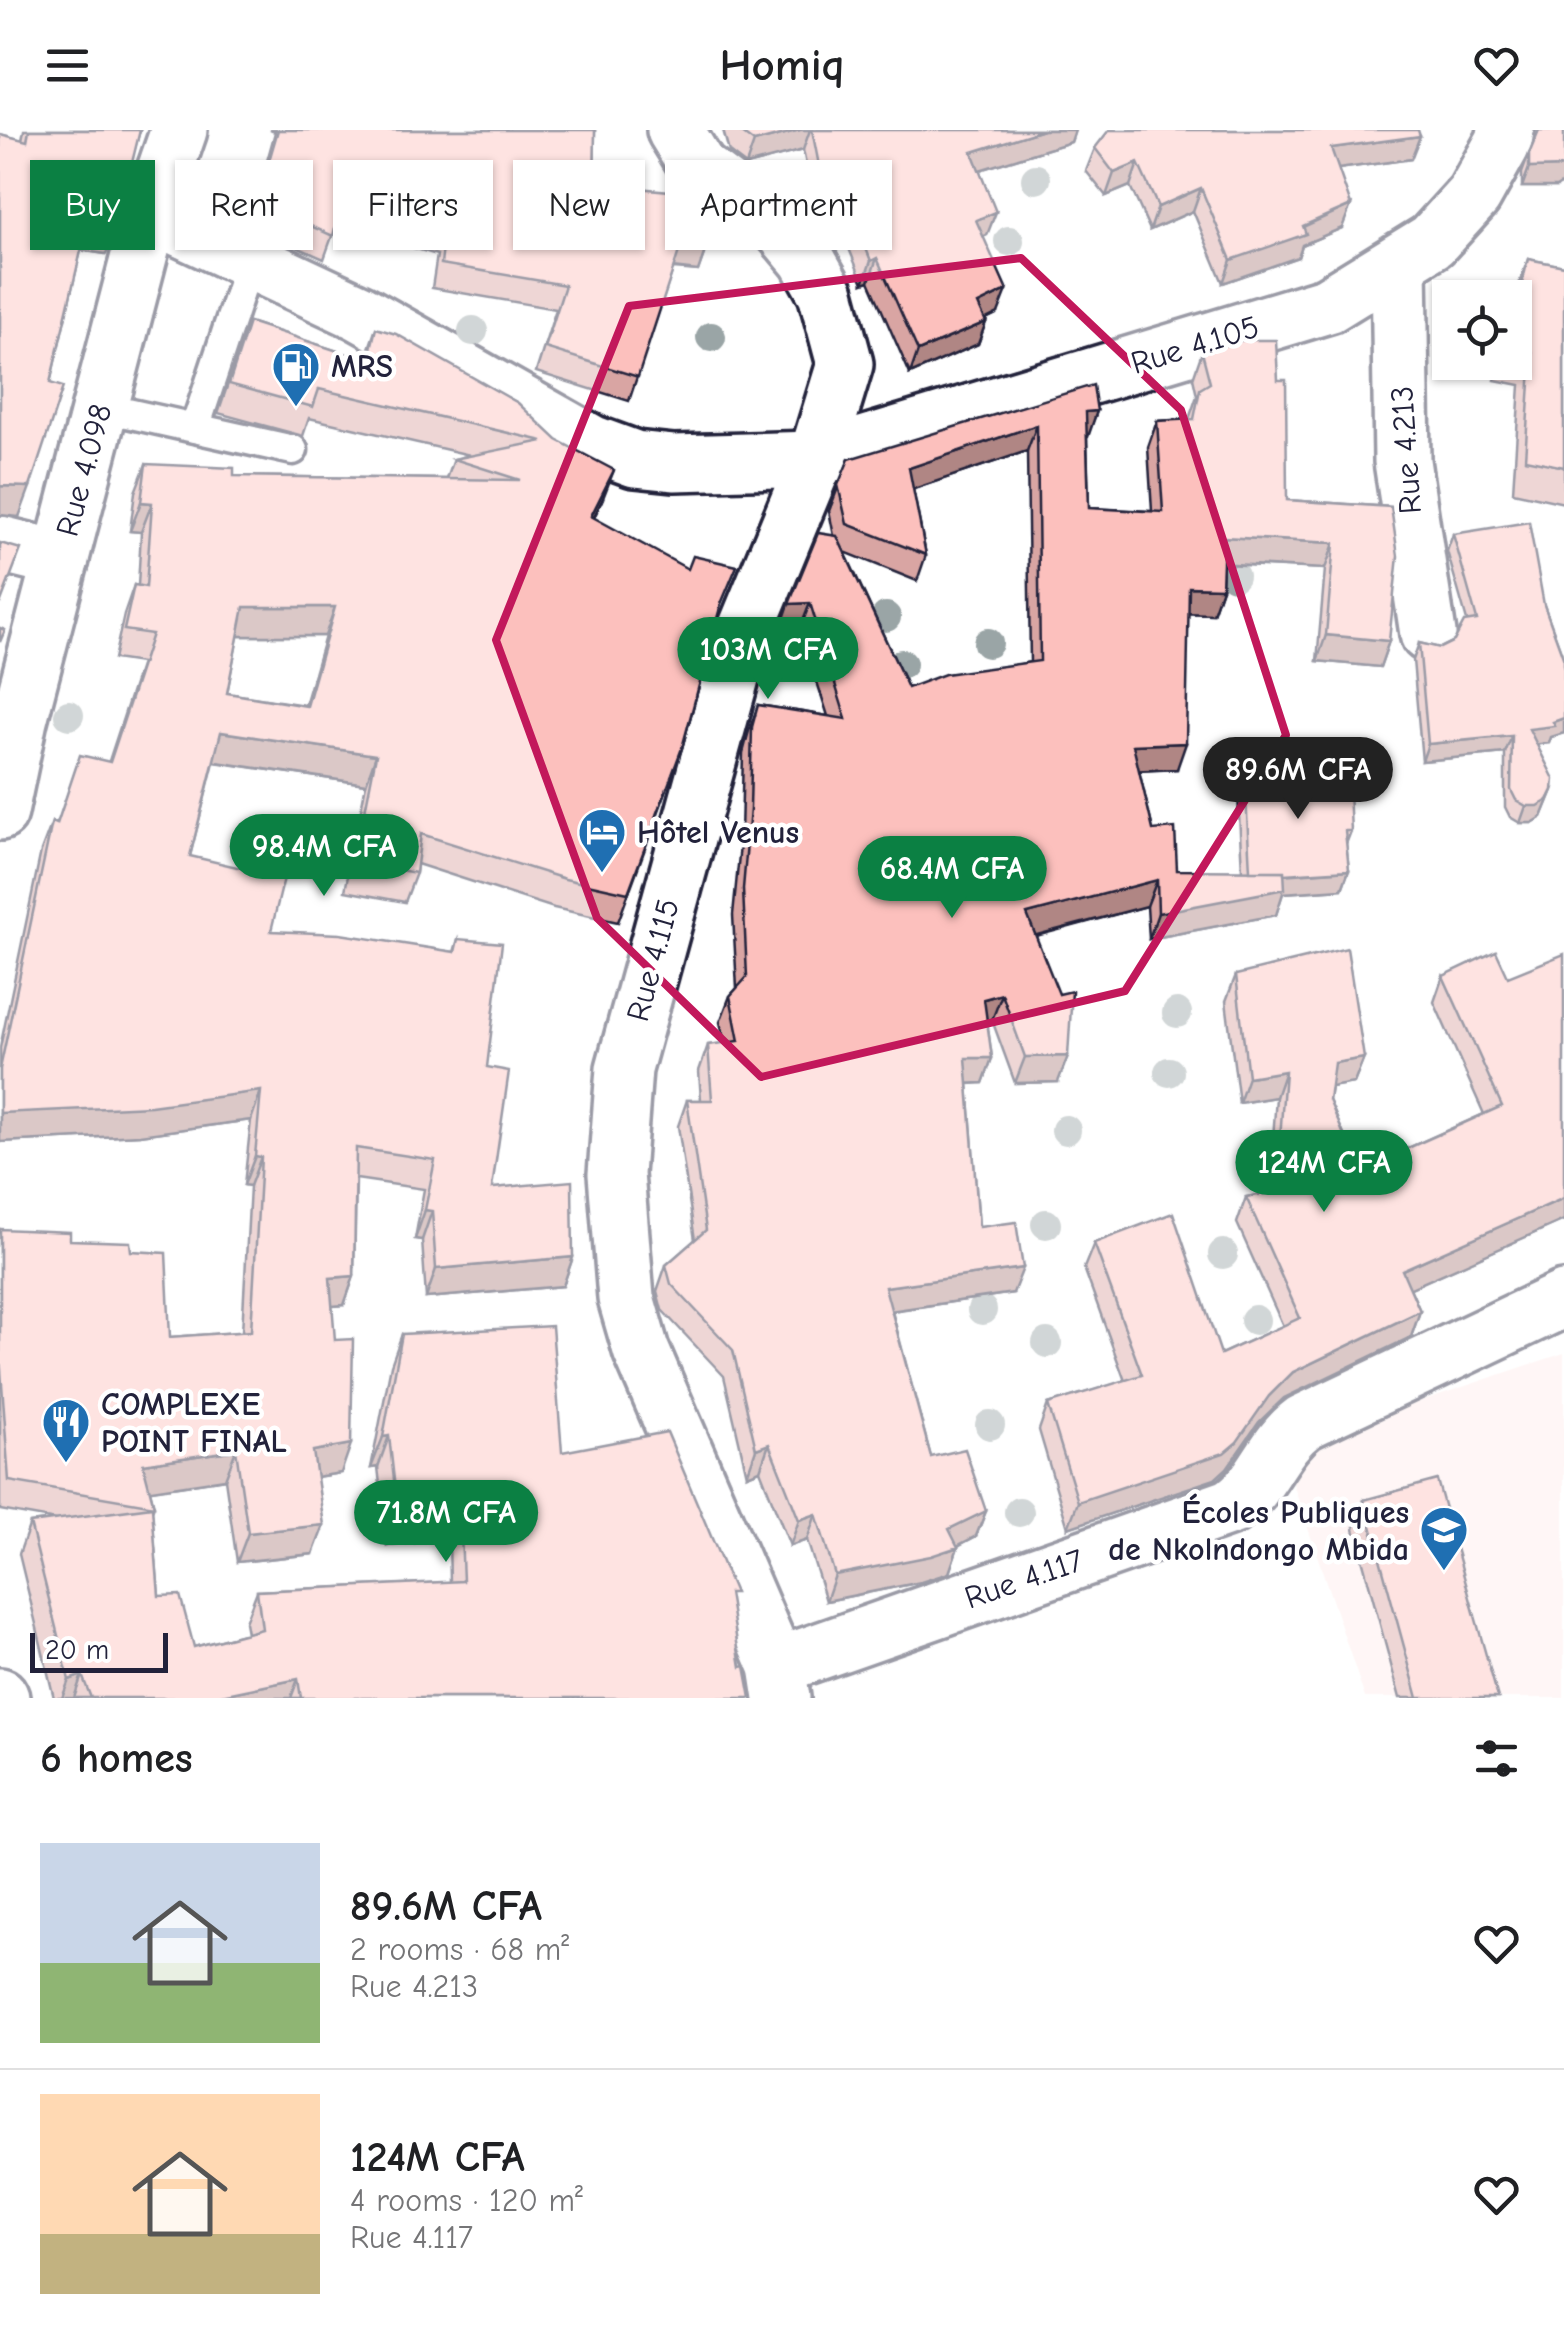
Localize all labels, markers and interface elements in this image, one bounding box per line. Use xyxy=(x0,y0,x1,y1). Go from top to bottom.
icon: menu xyxy=(40,38,95,93)
icon: heart xyxy=(1469,38,1524,93)
text: Homiq xyxy=(719,39,845,91)
chip: Buy xyxy=(30,160,155,250)
chip: Rent xyxy=(175,160,313,250)
chip: Filters xyxy=(333,160,493,250)
chip: New xyxy=(513,160,645,250)
chip: Apartment xyxy=(665,160,892,250)
map controls xyxy=(1432,280,1532,380)
button: locate xyxy=(1432,280,1532,380)
street label: Rue 4.105 xyxy=(1126,308,1264,382)
fuel station icon: MRS xyxy=(270,340,322,408)
place label: MRS xyxy=(331,348,393,385)
street label: Rue 4.213 xyxy=(1383,385,1429,515)
street label: Rue 4.098 xyxy=(49,400,119,540)
pin: 103M CFA xyxy=(665,617,871,702)
text: 103M CFA xyxy=(699,631,837,668)
pin: 89.6M CFA xyxy=(1184,737,1412,822)
text: 89.6M CFA xyxy=(1225,751,1371,788)
hotel icon: Hôtel Venus xyxy=(576,806,628,874)
pin: 98.4M CFA xyxy=(210,814,438,899)
place label: Hôtel Venus xyxy=(637,814,799,851)
text: 98.4M CFA xyxy=(252,828,396,865)
pin: 68.4M CFA xyxy=(838,836,1066,921)
text: 68.4M CFA xyxy=(880,850,1024,887)
street label: Rue 4.115 xyxy=(619,895,687,1025)
pin: 124M CFA xyxy=(1221,1130,1427,1215)
text: 124M CFA xyxy=(1257,1144,1391,1181)
place label: COMPLEXE POINT FINAL xyxy=(101,1386,287,1460)
restaurant icon: COMPLEXE POINT FINAL xyxy=(40,1396,92,1464)
pin: 71.8M CFA xyxy=(332,1480,560,1565)
place label: Écoles Publiques de Nkolndongo Mbida xyxy=(1108,1493,1409,1568)
text: 71.8M CFA xyxy=(376,1494,516,1531)
school or university icon: Écoles Publiques de Nkolndongo Mbida xyxy=(1418,1504,1470,1572)
street label: Rue 4.117 xyxy=(960,1541,1088,1617)
scale bar xyxy=(30,1628,168,1672)
text: 20 m xyxy=(45,1634,109,1666)
icon: filters xyxy=(1469,1731,1524,1786)
text: 6 homes xyxy=(40,1734,193,1783)
text: 89.6M CFA xyxy=(350,1882,542,1931)
icon: home xyxy=(120,1883,240,2003)
icon: heart xyxy=(1469,1916,1524,1971)
text: 2 rooms · 68 m² xyxy=(350,1931,569,1968)
text: Rue 4.213 xyxy=(350,1968,478,2005)
text: 124M CFA xyxy=(350,2133,525,2182)
icon: home xyxy=(120,2134,240,2254)
icon: heart xyxy=(1469,2167,1524,2222)
text: 4 rooms · 120 m² xyxy=(350,2182,583,2219)
text: Rue 4.117 xyxy=(350,2219,473,2256)

